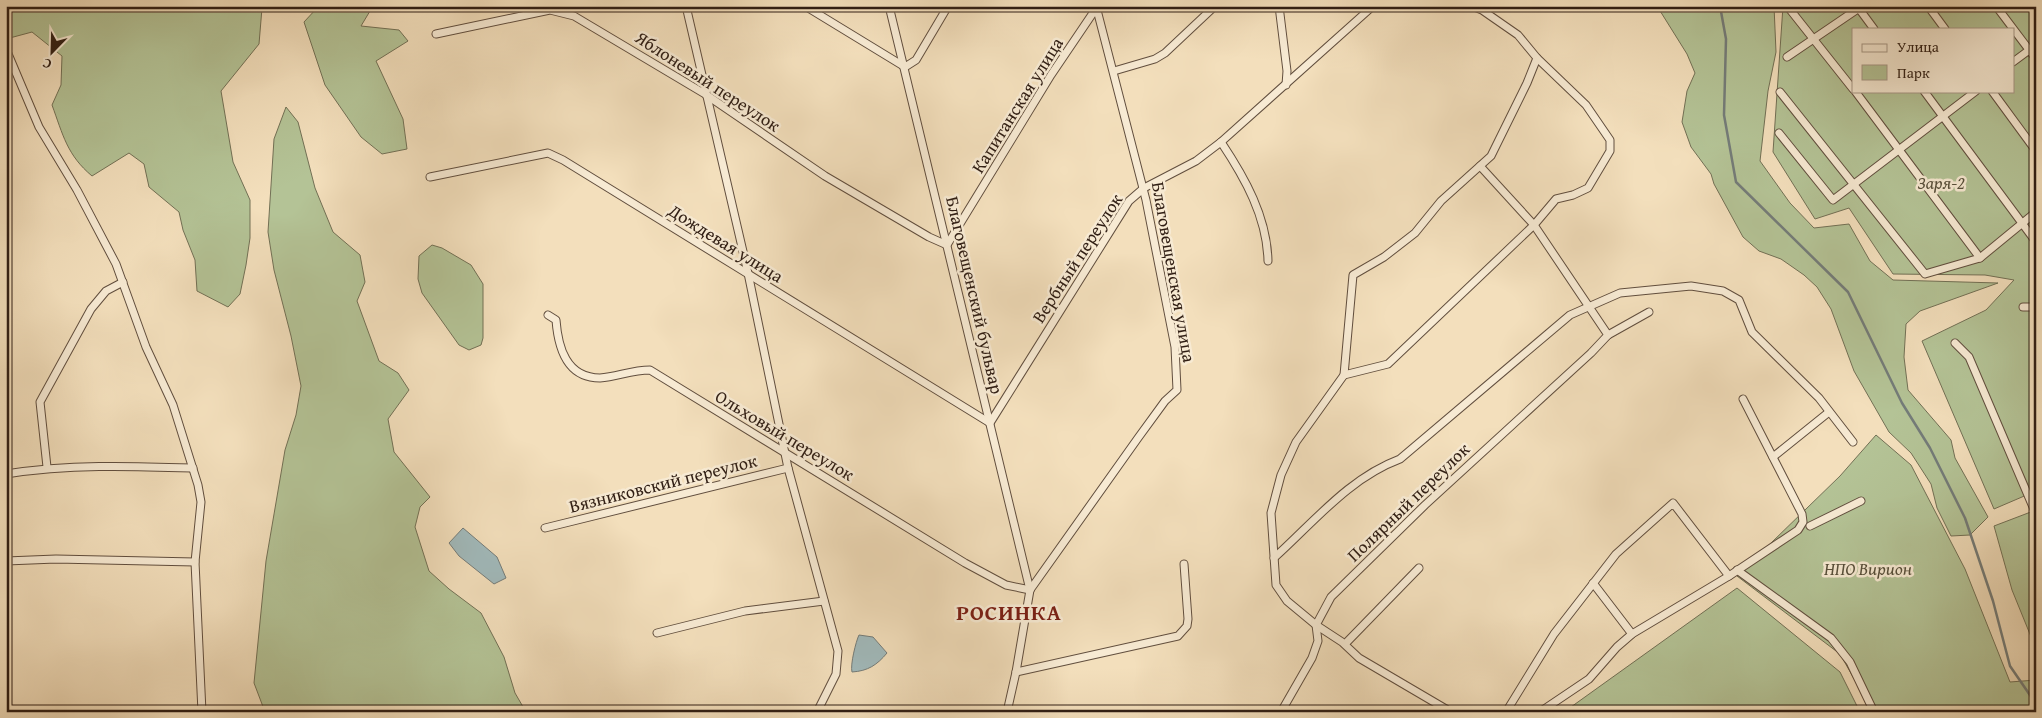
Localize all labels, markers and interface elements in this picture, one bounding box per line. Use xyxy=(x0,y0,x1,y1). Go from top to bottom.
street label: Яблоневый переулок xyxy=(629,23,786,138)
north arrow xyxy=(28,28,78,78)
legend xyxy=(1852,28,2014,92)
street label: Капитанская улица xyxy=(964,31,1070,178)
text: Улица xyxy=(1897,36,1940,57)
text: С xyxy=(39,53,54,75)
text: Парк xyxy=(1897,62,1930,83)
park label: Заря-2 xyxy=(1917,169,1965,196)
street label: Благовещенская улица xyxy=(1145,179,1203,365)
street label: Вербный переулок xyxy=(1025,187,1129,328)
street label: Благовещенский бульвар xyxy=(939,193,1011,397)
street label: Дождевая улица xyxy=(662,196,789,289)
street label: Ольховый переулок xyxy=(710,383,860,488)
street label: Полярный переулок xyxy=(1340,436,1476,568)
street label: Вязниковский переулок xyxy=(566,446,760,519)
park label: НПО Вирион xyxy=(1824,555,1912,582)
district label: РОСИНКА xyxy=(956,596,1062,628)

